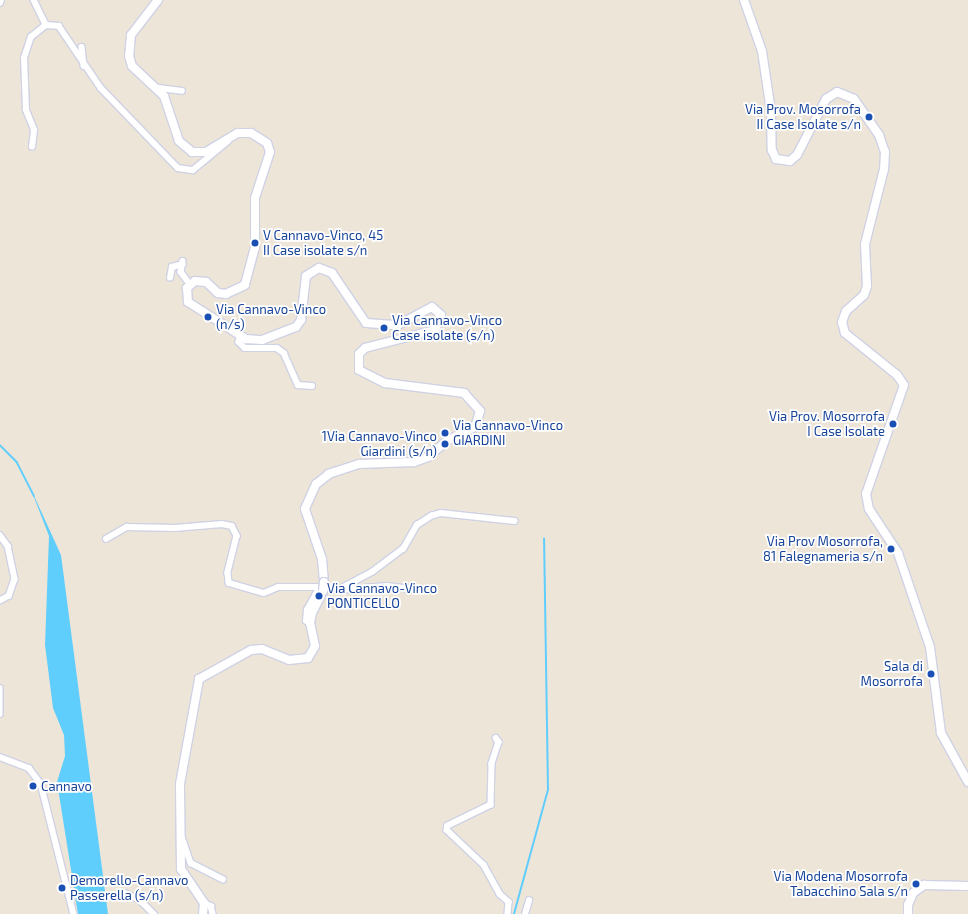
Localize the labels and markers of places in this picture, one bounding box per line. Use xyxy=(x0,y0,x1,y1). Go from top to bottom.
place label: Via Prov. Mosorrofa II Case Isolate s/n xyxy=(745,102,861,133)
marker: Via Prov. Mosorrofa II Case Isolate s/n xyxy=(864,112,874,122)
place label: V Cannavo-Vinco, 45 II Case isolate s/n xyxy=(263,228,383,259)
marker: V Cannavo-Vinco, 45 II Case isolate s/n xyxy=(250,238,260,248)
place label: Via Cannavo-Vinco (n/s) xyxy=(216,302,326,333)
marker: Via Cannavo-Vinco (n/s) xyxy=(203,312,213,322)
place label: Via Cannavo-Vinco Case isolate (s/n) xyxy=(392,313,502,344)
marker: Via Cannavo-Vinco Case isolate (s/n) xyxy=(379,323,389,333)
place label: Via Prov. Mosorrofa I Case Isolate xyxy=(769,409,885,440)
place label: Via Cannavo-Vinco GIARDINI xyxy=(453,418,563,449)
marker: Via Prov. Mosorrofa I Case Isolate xyxy=(888,419,898,429)
marker: Via Cannavo-Vinco GIARDINI xyxy=(440,428,450,438)
place label: 1Via Cannavo-Vinco Giardini (s/n) xyxy=(322,429,437,460)
marker: 1Via Cannavo-Vinco Giardini (s/n) xyxy=(440,439,450,449)
place label: Via Prov Mosorrofa, 81 Falegnameria s/n xyxy=(763,534,883,565)
marker: Via Prov Mosorrofa, 81 Falegnameria s/n xyxy=(886,544,896,554)
place label: Via Cannavo-Vinco PONTICELLO xyxy=(327,581,437,612)
marker: Via Cannavo-Vinco PONTICELLO xyxy=(314,591,324,601)
place label: Sala di Mosorrofa xyxy=(861,659,923,690)
marker: Sala di Mosorrofa xyxy=(926,669,936,679)
place label: Cannavo xyxy=(41,778,92,794)
marker: Cannavo xyxy=(28,781,38,791)
place label: Via Modena Mosorrofa Tabacchino Sala s/n xyxy=(774,869,908,900)
place label: Demorello-Cannavo Passerella (s/n) xyxy=(70,873,188,904)
marker: Via Modena Mosorrofa Tabacchino Sala s/n xyxy=(911,879,921,889)
marker: Demorello-Cannavo Passerella (s/n) xyxy=(57,883,67,893)

